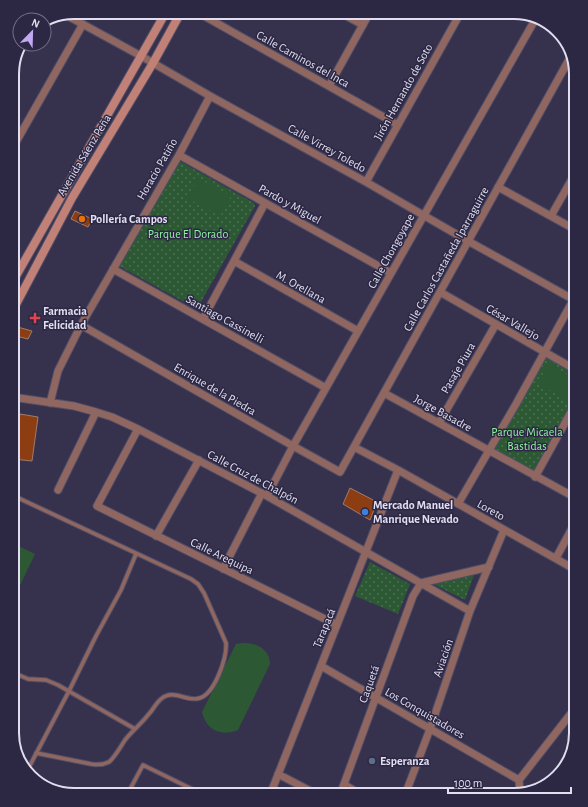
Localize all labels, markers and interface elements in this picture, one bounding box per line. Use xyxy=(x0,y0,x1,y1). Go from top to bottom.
north arrow xyxy=(12,12,52,52)
text: N xyxy=(30,17,41,30)
street label: Calle Caminos del Inca xyxy=(255,29,352,90)
street label: Jirón Hernando de Soto xyxy=(371,42,435,142)
street label: Avenida Sáenz Peña xyxy=(55,112,113,198)
street label: Calle Virrey Toledo xyxy=(286,122,368,175)
street label: Horacio Patiño xyxy=(135,136,179,202)
street label: Pardo y Miguel xyxy=(256,182,323,227)
street label: Calle Carlos Castañeda Iparraguirre xyxy=(401,185,491,333)
street label: Calle Chongoyape xyxy=(366,212,417,291)
place label: Pollería Campos xyxy=(90,213,168,225)
marker: Pollería Campos xyxy=(77,214,87,224)
park label: Parque El Dorado xyxy=(148,228,228,240)
street label: M. Orellana xyxy=(274,269,328,306)
street label: Santiago Cassinelli xyxy=(184,293,266,345)
street label: César Vallejo xyxy=(484,302,542,343)
place label: Farmacia Felicidad xyxy=(43,305,87,331)
marker: Farmacia Felicidad xyxy=(30,313,40,323)
street label: Pasaje Piura xyxy=(439,340,478,396)
street label: Enrique de la Piedra xyxy=(172,361,259,418)
street label: Jorge Basadre xyxy=(412,392,474,434)
park label: Parque Micaela Bastidas xyxy=(491,426,563,452)
street label: Calle Cruz de Chalpón xyxy=(206,448,300,506)
street label: Loreto xyxy=(475,498,507,522)
place label: Mercado Manuel Manrique Nevado xyxy=(373,499,459,525)
marker: Mercado Manuel Manrique Nevado xyxy=(360,507,370,517)
street label: Calle Arequipa xyxy=(189,536,256,577)
street label: Tarapacá xyxy=(311,606,338,649)
street label: Aviación xyxy=(431,637,455,679)
street label: Caquetá xyxy=(357,663,381,704)
street label: Los Conquistadores xyxy=(383,685,467,741)
place label: Esperanza xyxy=(380,755,430,767)
marker: Esperanza xyxy=(367,756,377,766)
scale bar xyxy=(448,769,571,795)
text: 100 m xyxy=(454,777,482,789)

